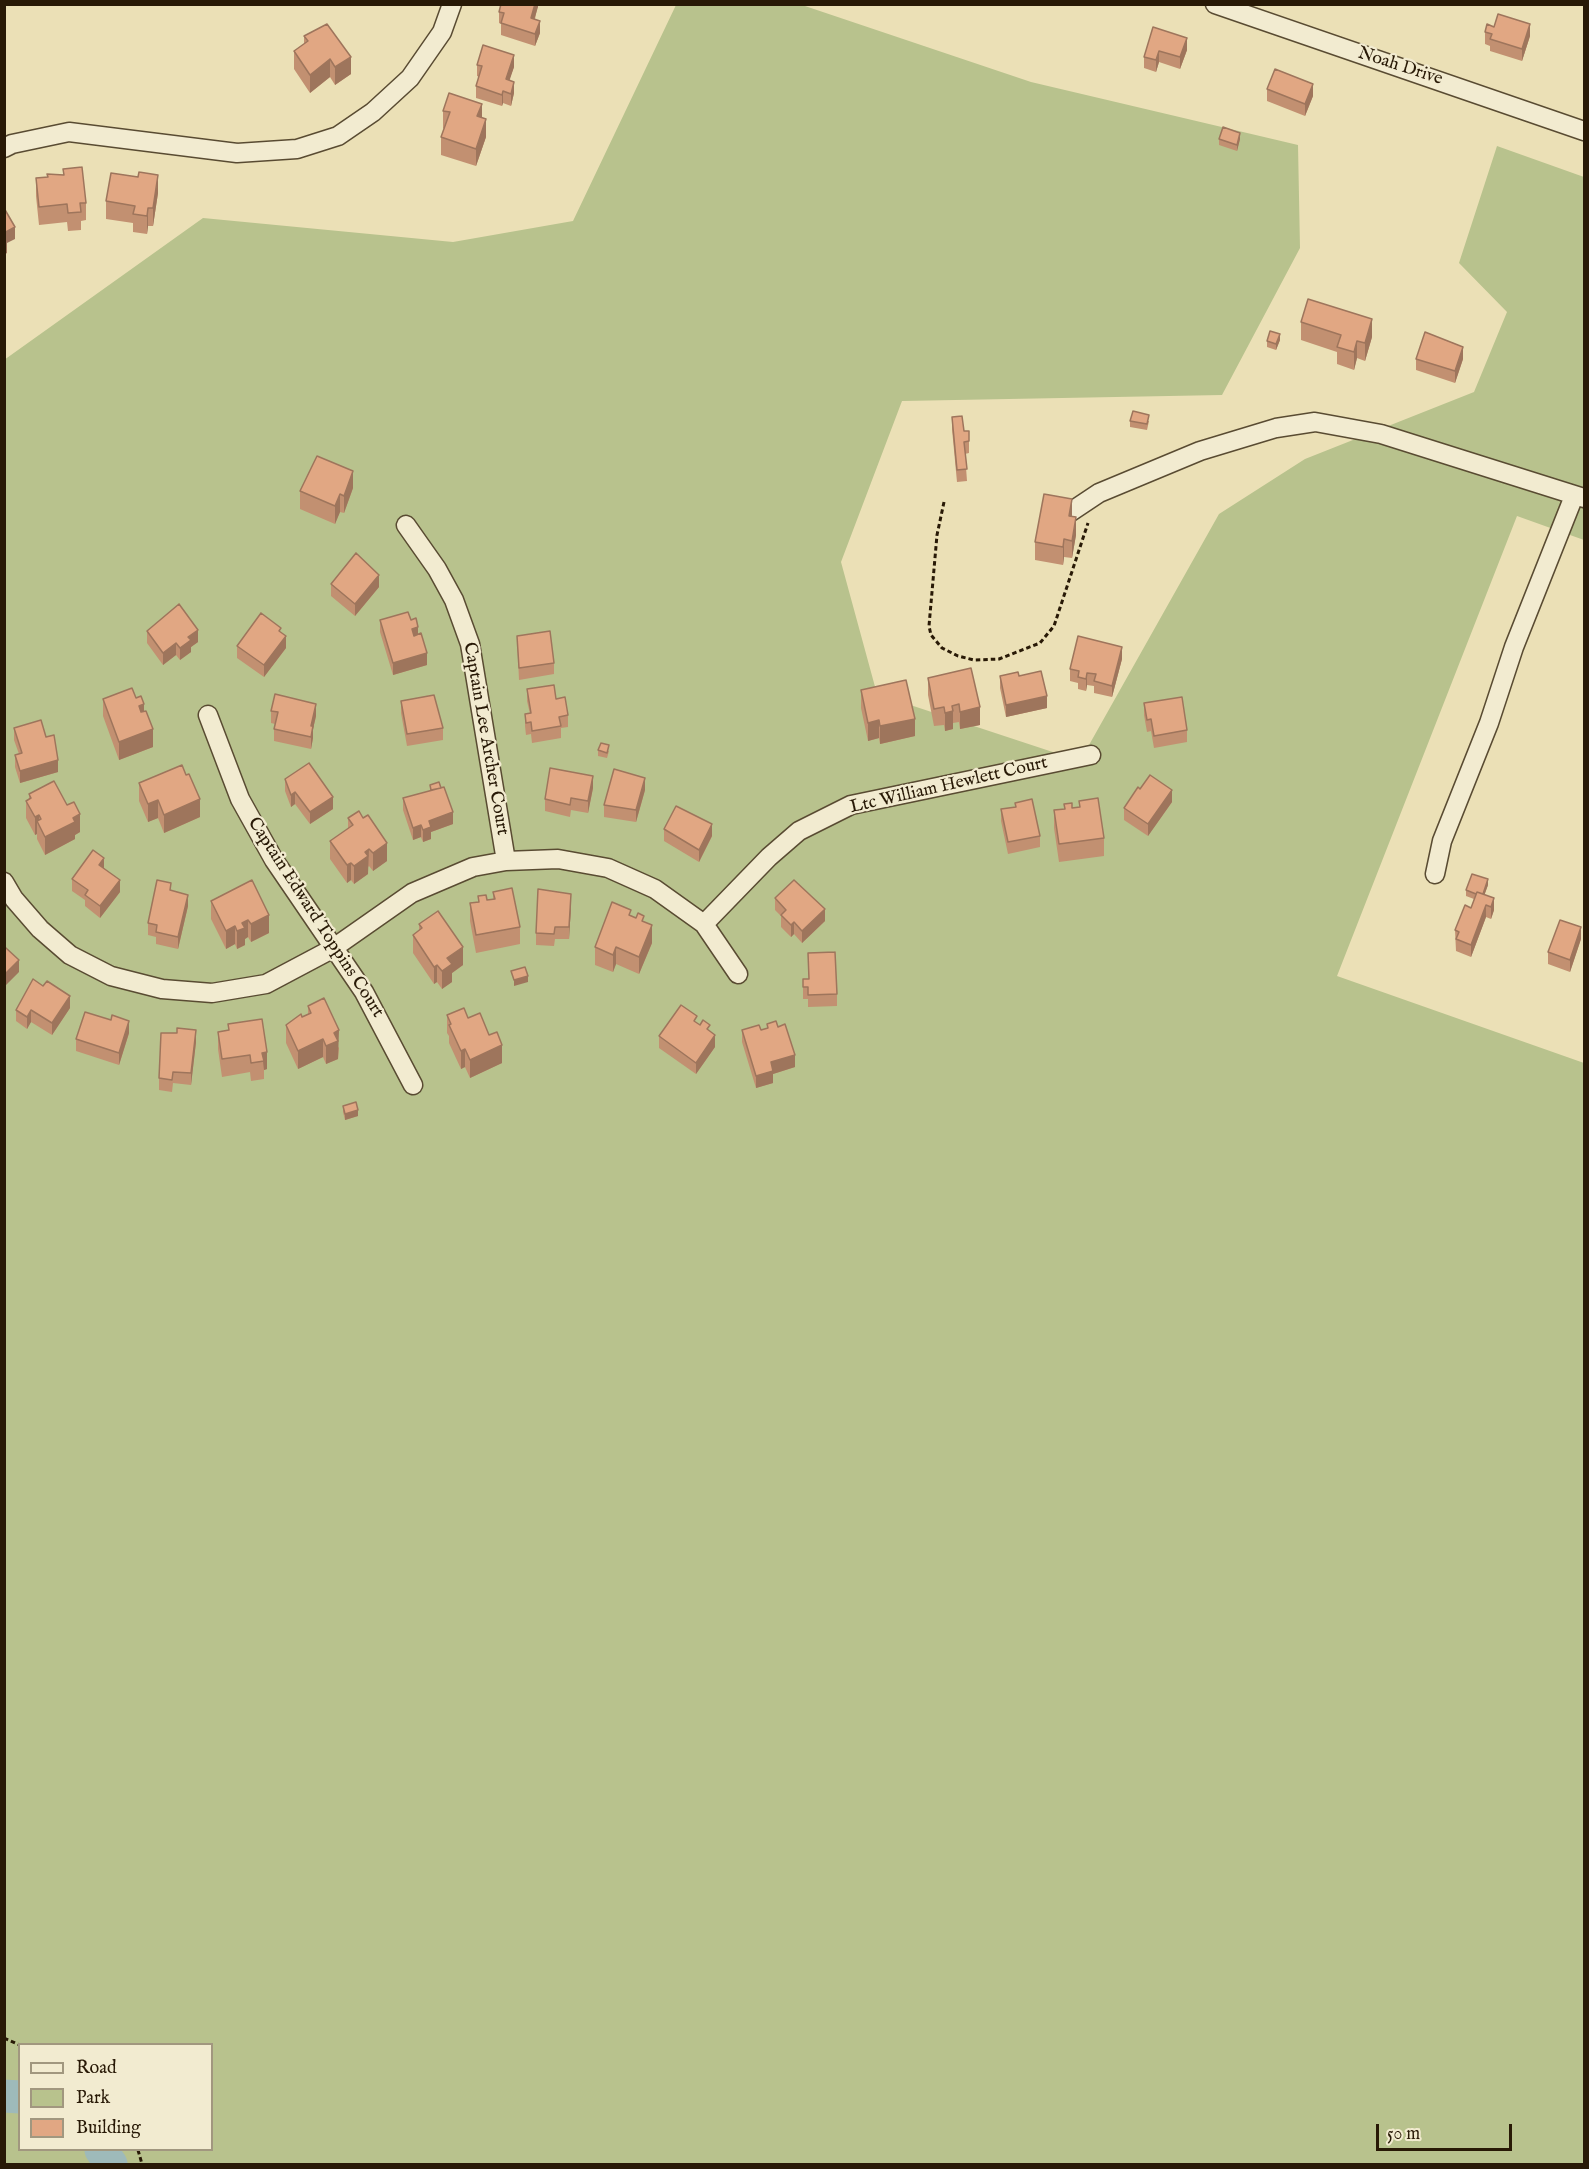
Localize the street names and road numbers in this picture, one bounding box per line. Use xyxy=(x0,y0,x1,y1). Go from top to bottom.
street label: Noah Drive xyxy=(1355,43,1445,91)
street label: Captain Lee Archer Court xyxy=(457,641,513,837)
street label: Ltc William Hewlett Court xyxy=(848,753,1050,819)
street label: Captain Edward Toppins Court xyxy=(242,814,388,1022)

